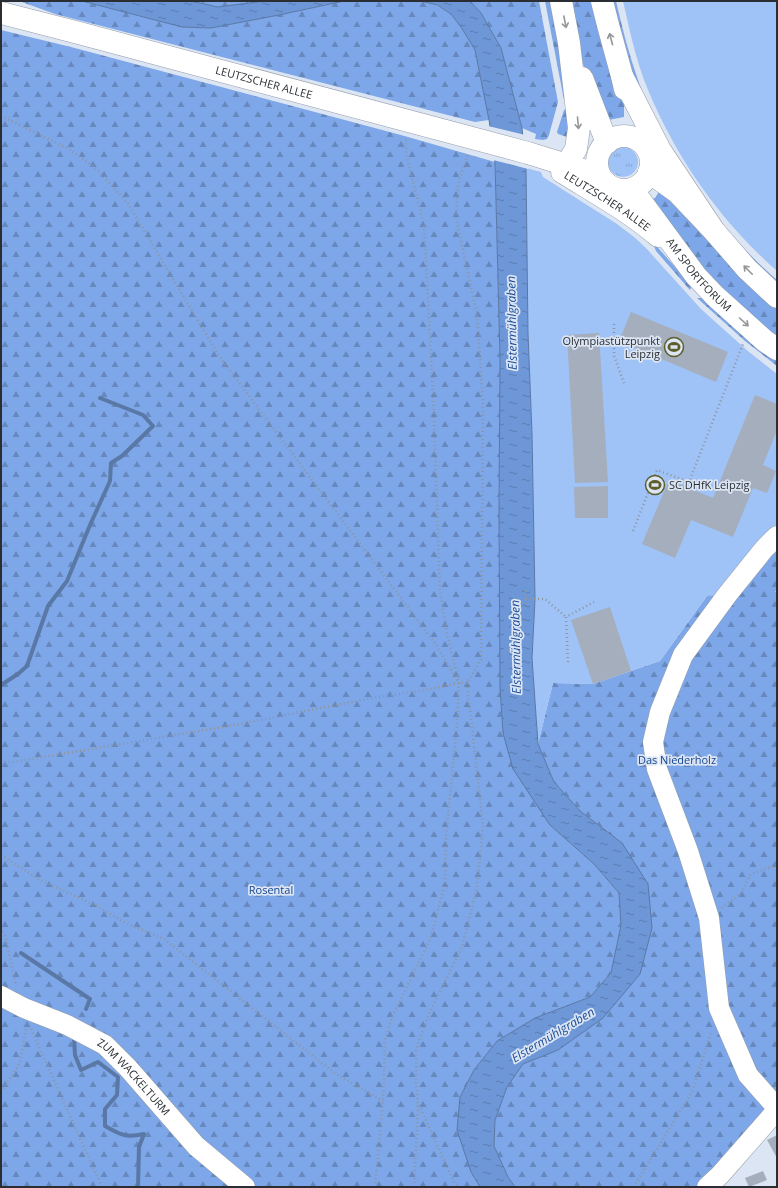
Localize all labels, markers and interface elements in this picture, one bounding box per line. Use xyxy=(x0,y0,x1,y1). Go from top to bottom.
one-way arrow xyxy=(561,15,569,28)
one-way arrow xyxy=(607,32,614,45)
street label: LEUTZSCHER ALLEE xyxy=(214,62,314,102)
one-way arrow xyxy=(575,116,582,129)
street label: LEUTZSCHER ALLEE xyxy=(562,167,654,234)
street label: AM SPORTFORUM xyxy=(663,235,735,314)
one-way arrow xyxy=(744,265,753,275)
water label: Elstermühlgraben xyxy=(502,276,521,370)
one-way arrow xyxy=(739,318,749,327)
place label: Olympiastützpunkt Leipzig xyxy=(562,333,660,361)
sports icon: Olympiastützpunkt Leipzig xyxy=(663,336,685,358)
sports icon: SC DHfK Leipzig xyxy=(644,474,666,496)
place label: SC DHfK Leipzig xyxy=(669,477,750,492)
water label: Elstermühlgraben xyxy=(506,600,525,694)
park label: Das Niederholz xyxy=(638,752,716,767)
park label: Rosental xyxy=(249,882,293,897)
water label: Elstermühlgraben xyxy=(508,1003,597,1066)
street label: ZUM WACKELTURM xyxy=(95,1034,174,1118)

